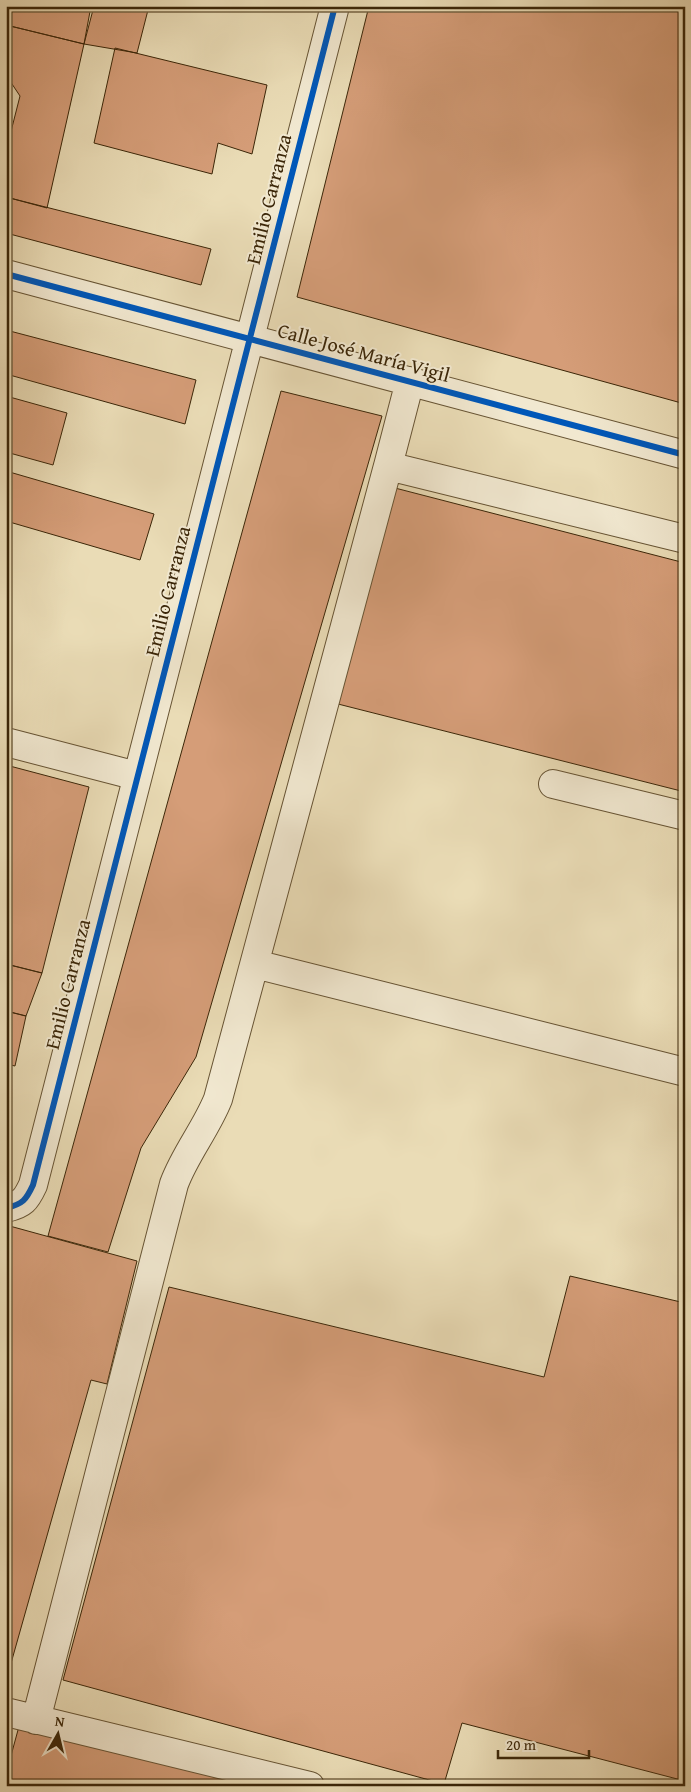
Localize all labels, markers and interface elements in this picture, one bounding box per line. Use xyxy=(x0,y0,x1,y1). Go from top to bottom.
street label: Emilio Carranza xyxy=(238,130,298,267)
street label: Calle José María Vigil xyxy=(275,315,454,389)
street label: Emilio Carranza xyxy=(137,522,197,659)
street label: Emilio Carranza xyxy=(37,915,97,1052)
north arrow xyxy=(32,1710,82,1760)
text: N xyxy=(54,1711,66,1732)
scale bar xyxy=(498,1727,590,1759)
text: 20 m xyxy=(506,1734,537,1755)

